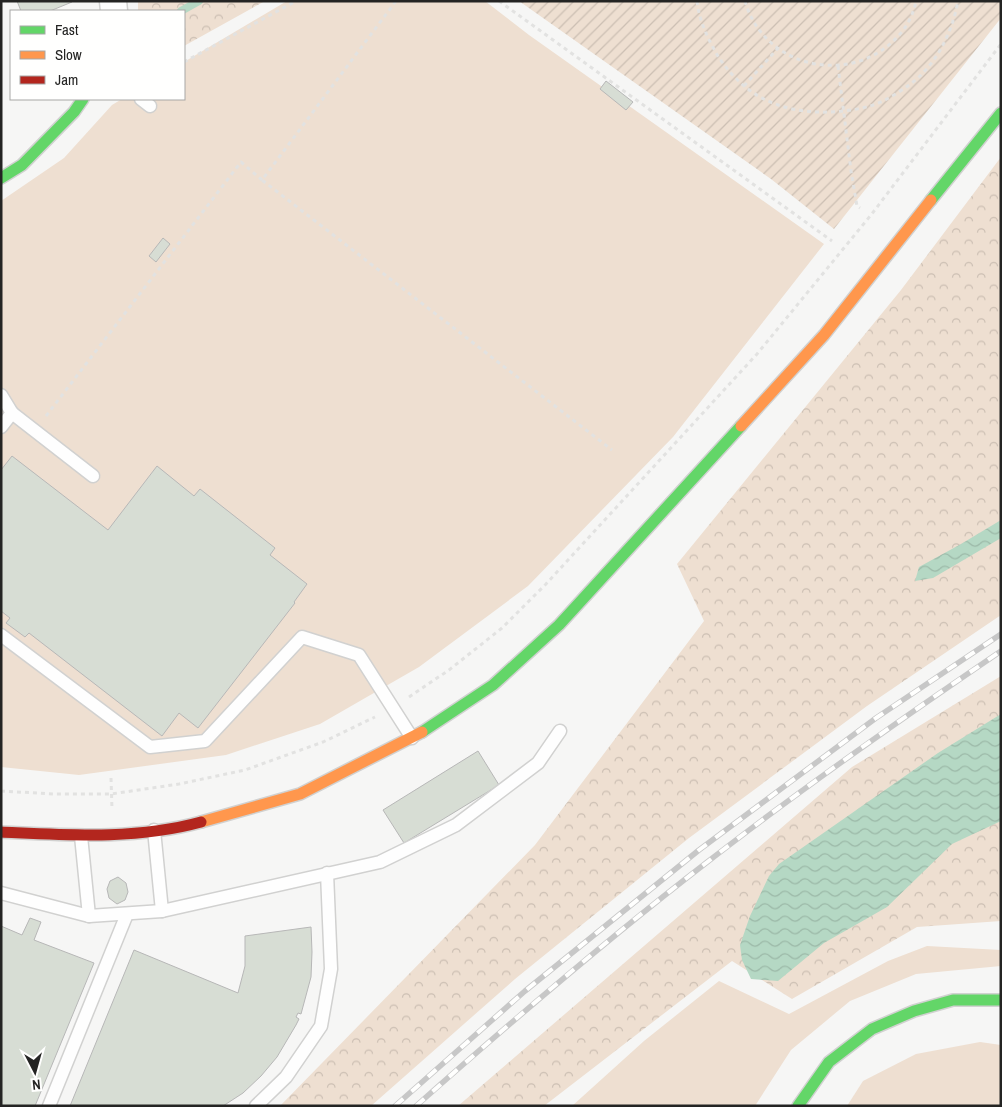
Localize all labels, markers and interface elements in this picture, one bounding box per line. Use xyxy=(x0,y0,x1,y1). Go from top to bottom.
legend xyxy=(10,10,185,100)
text: Fast xyxy=(55,19,79,40)
text: Slow xyxy=(55,44,82,65)
text: Jam xyxy=(55,69,78,90)
north arrow xyxy=(10,1047,60,1097)
text: N xyxy=(31,1076,41,1094)

